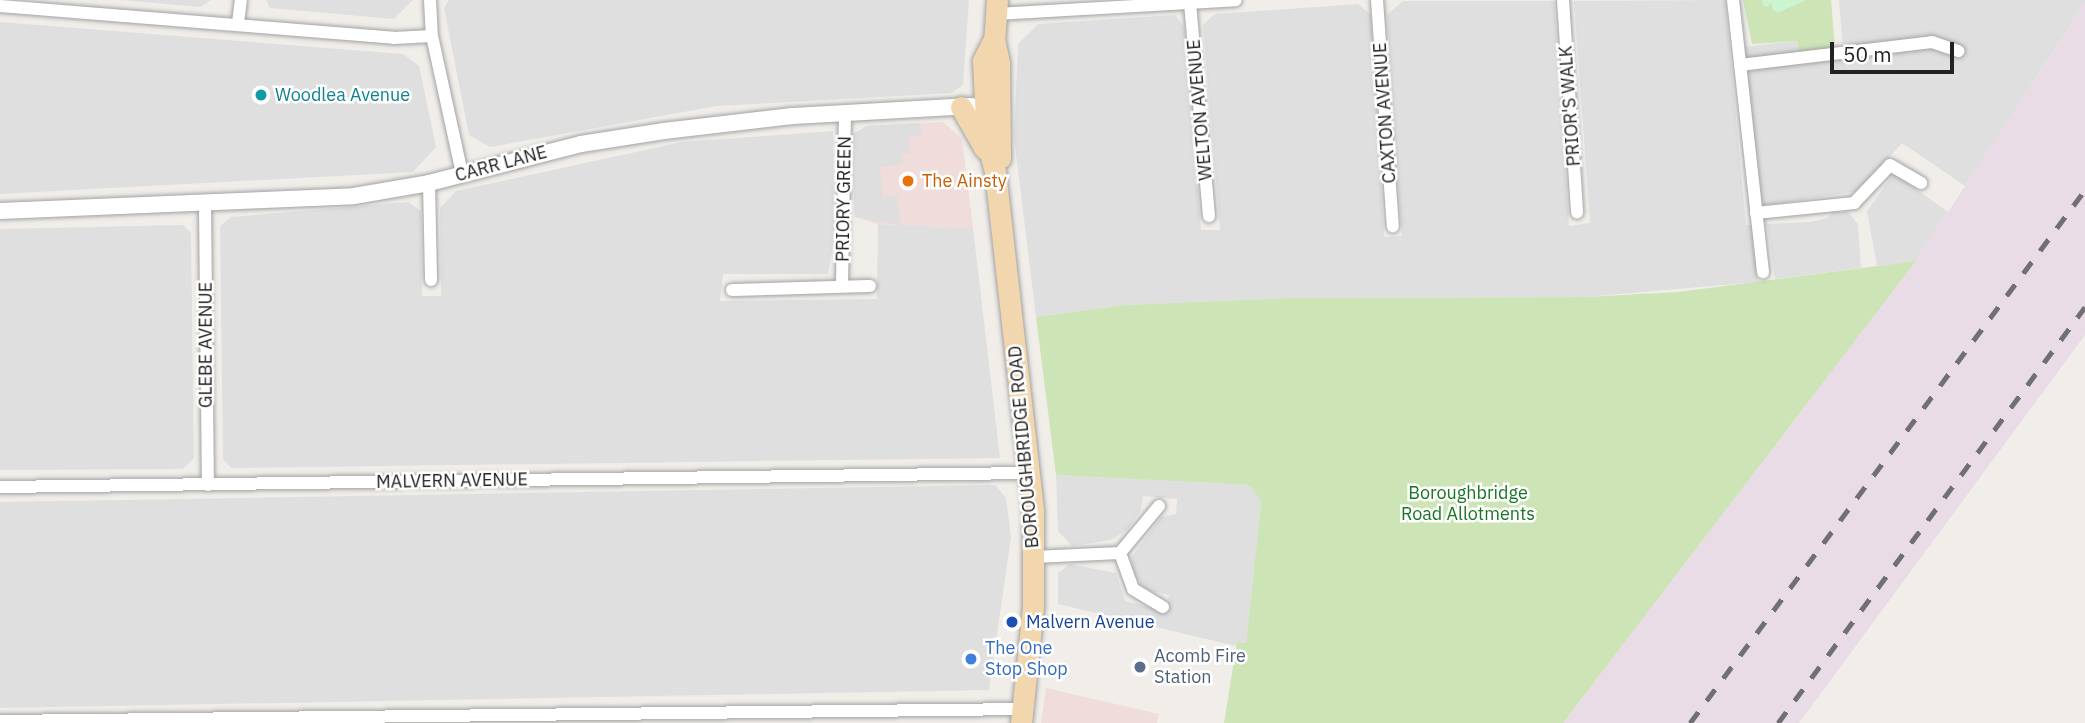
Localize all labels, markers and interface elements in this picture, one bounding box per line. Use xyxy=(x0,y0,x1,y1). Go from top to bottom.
scale bar xyxy=(1833,28,1957,72)
street label: WELTON AVENUE xyxy=(1183,39,1217,181)
text: 50 m xyxy=(1843,40,1892,68)
street label: CAXTON AVENUE xyxy=(1369,42,1401,184)
street label: PRIOR'S WALK xyxy=(1555,45,1585,167)
place label: Woodlea Avenue xyxy=(275,84,410,106)
marker: Woodlea Avenue xyxy=(253,87,269,103)
street label: PRIORY GREEN xyxy=(832,136,856,262)
street label: CARR LANE xyxy=(453,141,549,187)
place label: The Ainsty xyxy=(922,170,1007,192)
marker: The Ainsty xyxy=(900,173,916,189)
street label: GLEBE AVENUE xyxy=(195,282,217,408)
street label: BOROUGHBRIDGE ROAD xyxy=(1004,345,1044,549)
street label: MALVERN AVENUE xyxy=(376,469,528,493)
park label: Boroughbridge Road Allotments xyxy=(1401,483,1535,526)
place label: Malvern Avenue xyxy=(1026,611,1155,633)
marker: Malvern Avenue xyxy=(1004,614,1020,630)
place label: The One Stop Shop xyxy=(985,638,1068,680)
place label: Acomb Fire Station xyxy=(1154,646,1246,688)
marker: The One Stop Shop xyxy=(963,651,979,667)
marker: Acomb Fire Station xyxy=(1132,659,1148,675)

